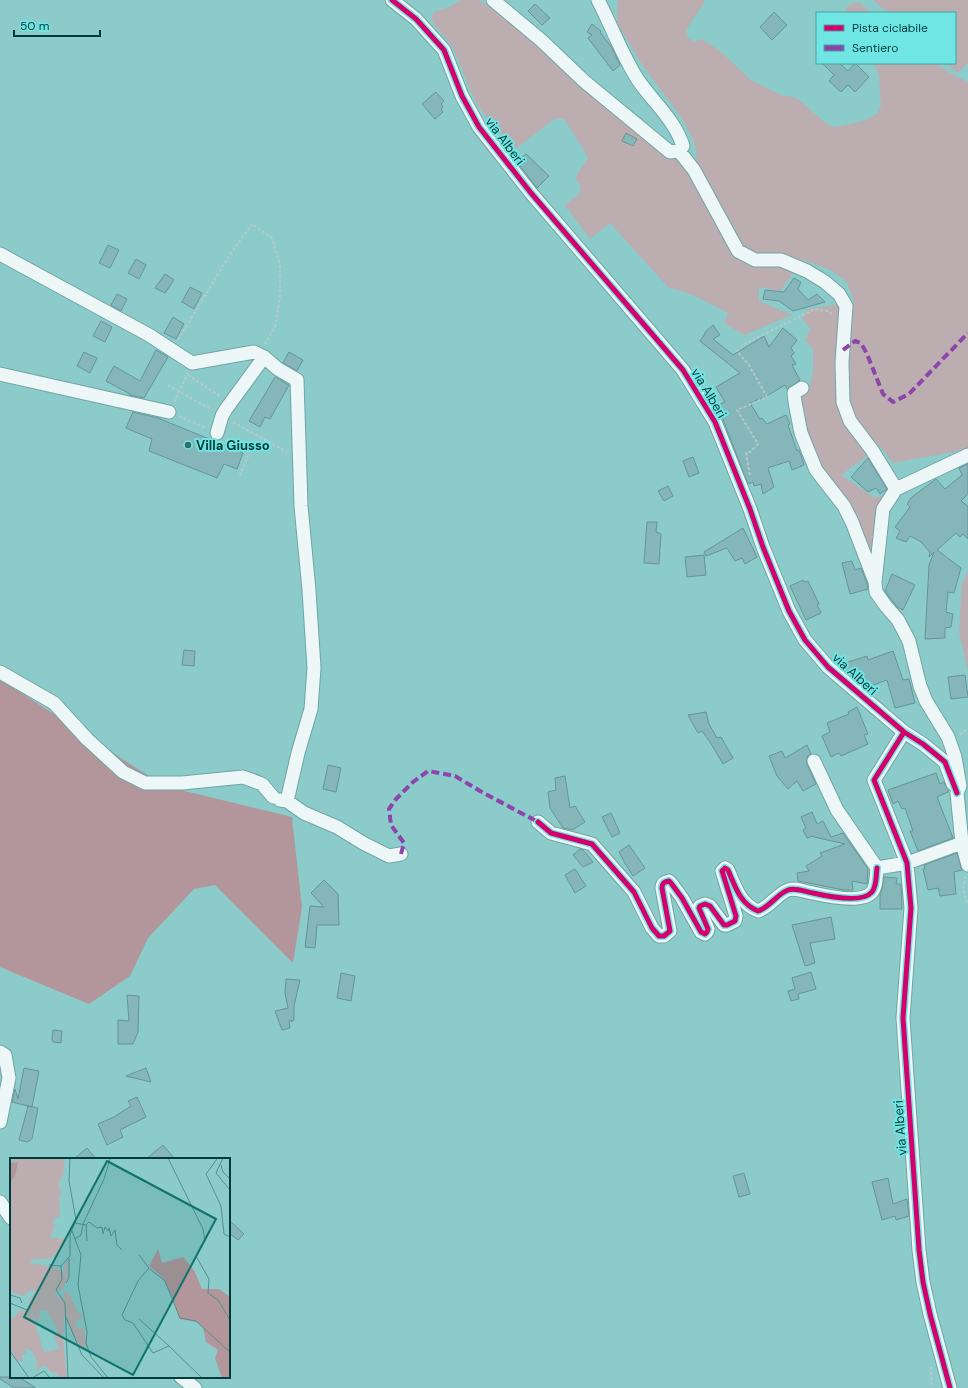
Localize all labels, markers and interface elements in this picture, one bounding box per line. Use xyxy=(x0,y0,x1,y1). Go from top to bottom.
scale bar xyxy=(14,12,100,38)
legend xyxy=(816,12,956,64)
text: 50 m xyxy=(20,18,49,34)
text: Pista ciclabile xyxy=(852,20,928,36)
text: Sentiero xyxy=(852,40,898,56)
street label: via Alberi xyxy=(482,114,528,168)
street label: via Alberi xyxy=(687,365,731,421)
place label: Villa Giusso xyxy=(196,437,270,454)
marker: Villa Giusso xyxy=(183,440,193,450)
street label: via Alberi xyxy=(829,649,881,699)
street label: via Alberi xyxy=(890,1100,910,1156)
inset map xyxy=(10,1158,230,1378)

